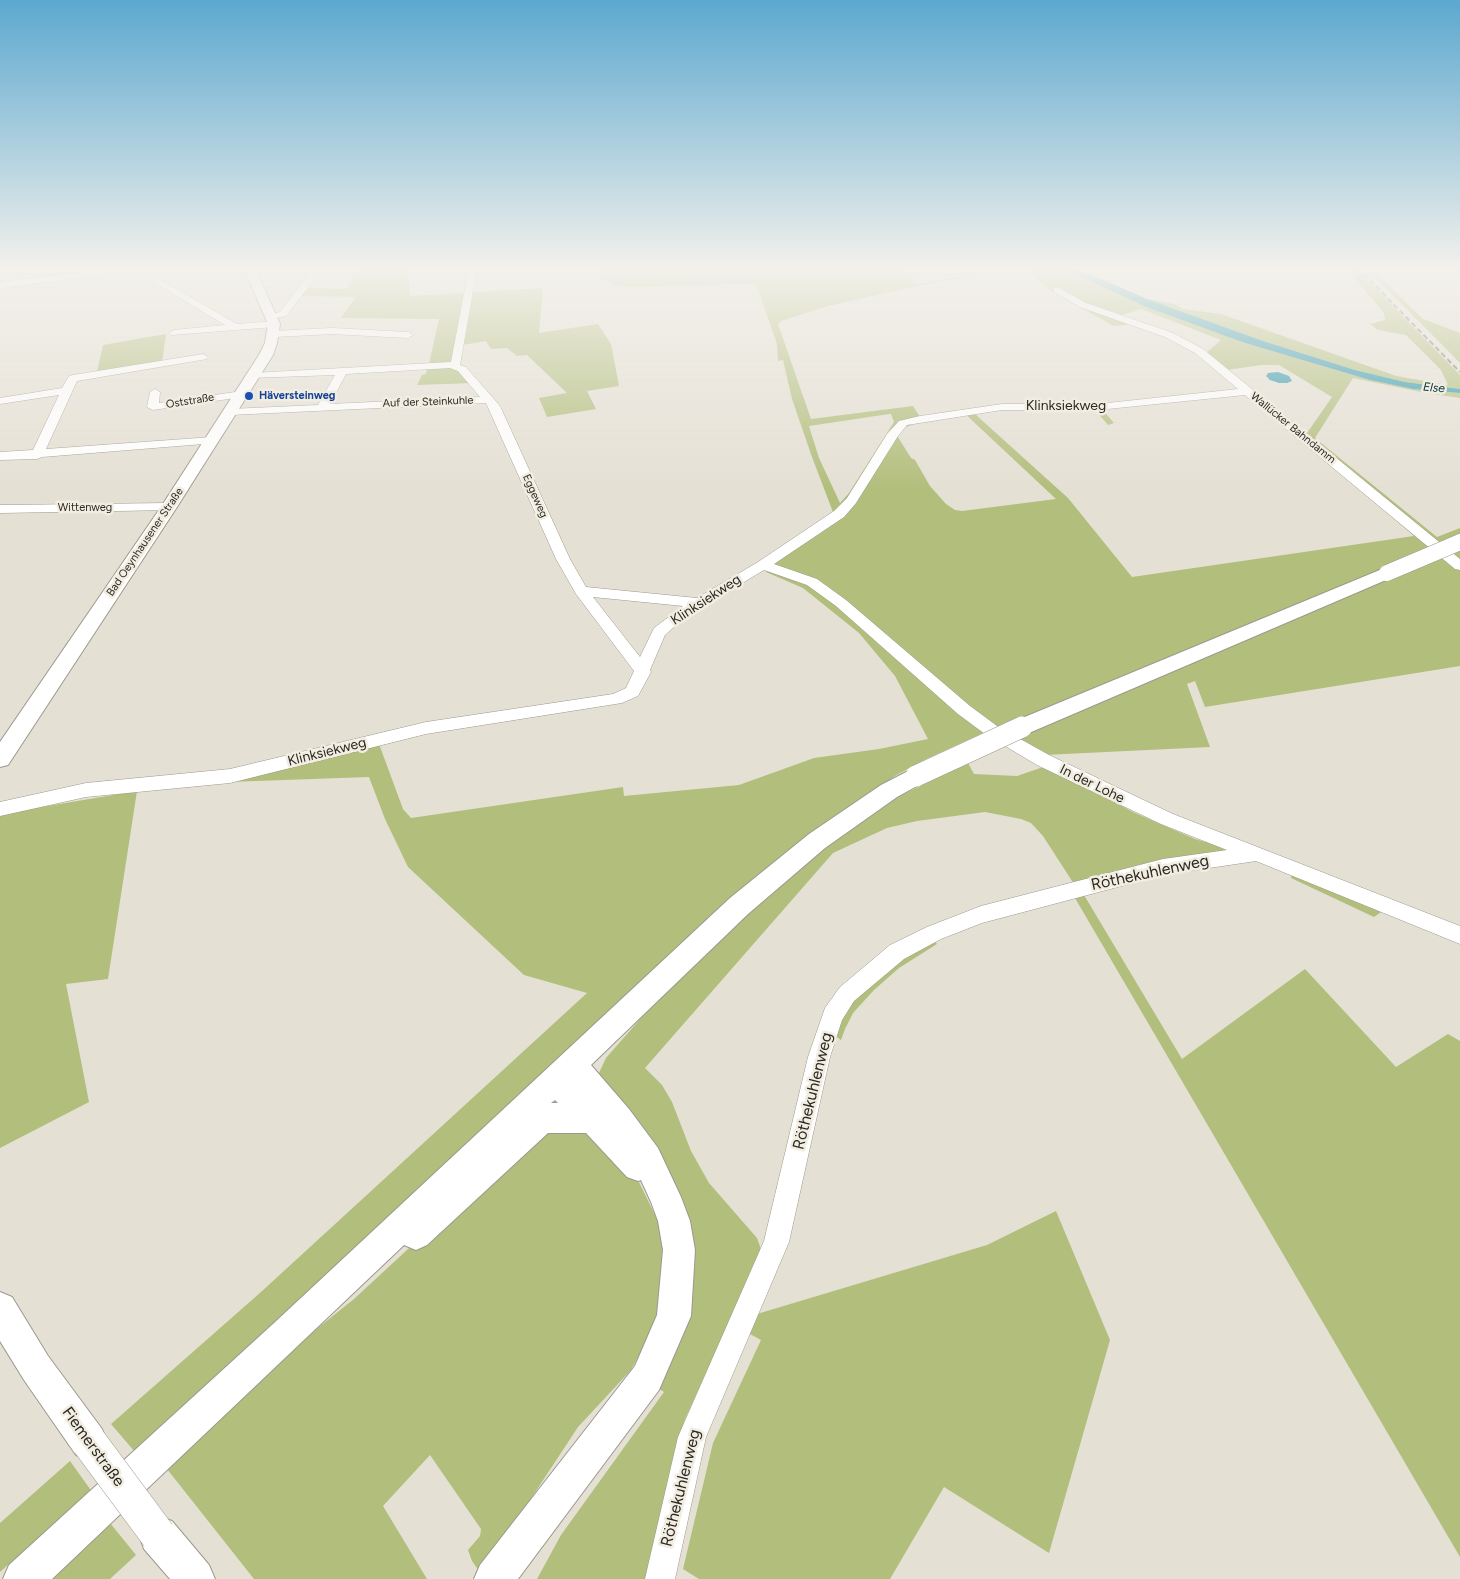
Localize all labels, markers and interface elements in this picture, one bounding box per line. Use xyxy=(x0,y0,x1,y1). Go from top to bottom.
water label: Else xyxy=(1422,380,1446,396)
place label: Häversteinweg xyxy=(259,389,335,403)
marker: Häversteinweg xyxy=(243,390,255,402)
street label: Wallücker Bahndamm xyxy=(1248,390,1338,466)
street label: Oststraße xyxy=(165,391,215,411)
street label: Auf der Steinkuhle xyxy=(382,394,474,410)
street label: Klinksiekweg xyxy=(1026,398,1106,414)
street label: Eggeweg xyxy=(520,472,550,520)
street label: Bad Oeynhausener Straße xyxy=(104,485,186,599)
street label: Wittenweg xyxy=(58,501,112,515)
street label: Klinksiekweg xyxy=(668,571,744,629)
street label: Klinksiekweg xyxy=(286,734,368,770)
street label: In der Lohe xyxy=(1057,761,1127,807)
street label: Röthekuhlenweg xyxy=(1089,851,1211,895)
street label: Röthekuhlenweg xyxy=(789,1030,837,1152)
street label: Fiemerstraße xyxy=(58,1403,128,1491)
street label: Röthekuhlenweg xyxy=(657,1427,705,1549)

